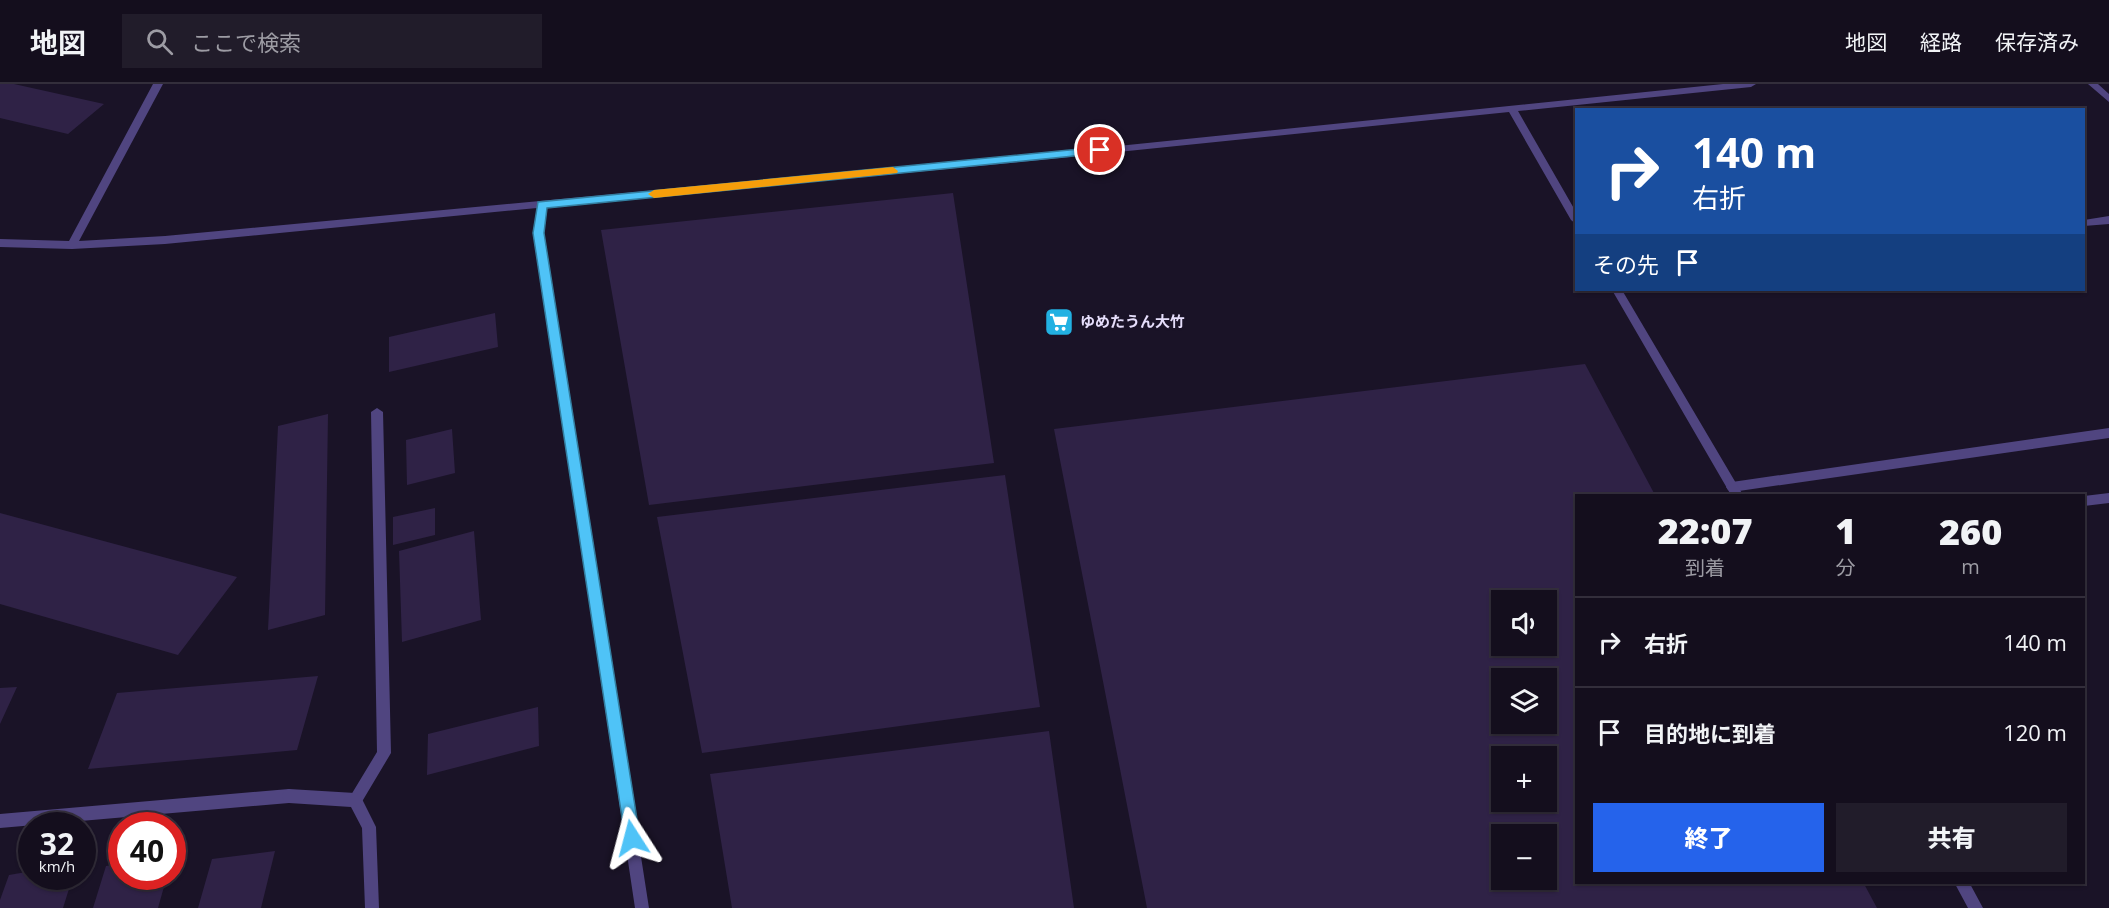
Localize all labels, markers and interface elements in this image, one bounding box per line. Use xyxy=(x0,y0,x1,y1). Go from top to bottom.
search box xyxy=(122,14,542,68)
text: 地図 xyxy=(30,23,86,61)
icon: search xyxy=(143,25,176,58)
text: ここで検索 xyxy=(191,27,301,57)
text: 地図 xyxy=(1845,28,1887,56)
text: 経路 xyxy=(1920,28,1962,56)
text: 保存済み xyxy=(1995,28,2079,56)
text: 140 m xyxy=(1692,123,1816,180)
pin xyxy=(1074,124,1125,175)
icon: right xyxy=(1593,132,1671,210)
icon: arrive xyxy=(1083,133,1116,166)
text: 右折 xyxy=(1692,179,1746,216)
icon: arrive xyxy=(1671,246,1704,279)
text: その先 xyxy=(1593,249,1659,279)
supermarket icon: ゆめたうん大竹 xyxy=(1043,306,1075,338)
place label: ゆめたうん大竹 xyxy=(1080,311,1185,331)
text: 22:07 xyxy=(1658,506,1752,555)
text: 1 xyxy=(1835,506,1856,555)
text: 260 xyxy=(1939,507,2002,556)
text: m xyxy=(1961,553,1980,580)
text: 到着 xyxy=(1685,554,1725,581)
text: 分 xyxy=(1836,554,1856,581)
map controls xyxy=(1491,590,1557,890)
button: sound xyxy=(1491,590,1557,656)
icon: right xyxy=(1593,626,1626,659)
text: 140 m xyxy=(2003,627,2067,657)
text: 右折 xyxy=(1644,628,1688,658)
button: layers xyxy=(1491,668,1557,734)
icon: arrive xyxy=(1593,716,1626,749)
text: 120 m xyxy=(2003,717,2067,747)
text: 目的地に到着 xyxy=(1644,718,1776,748)
button: + xyxy=(1491,746,1557,812)
button: 終了 xyxy=(1593,803,1824,872)
button: 共有 xyxy=(1836,803,2067,872)
position arrow xyxy=(600,806,664,870)
speed limit sign: 40 xyxy=(108,812,186,890)
text: 32 xyxy=(40,823,74,864)
button: − xyxy=(1491,824,1557,890)
text: km/h xyxy=(39,856,75,876)

